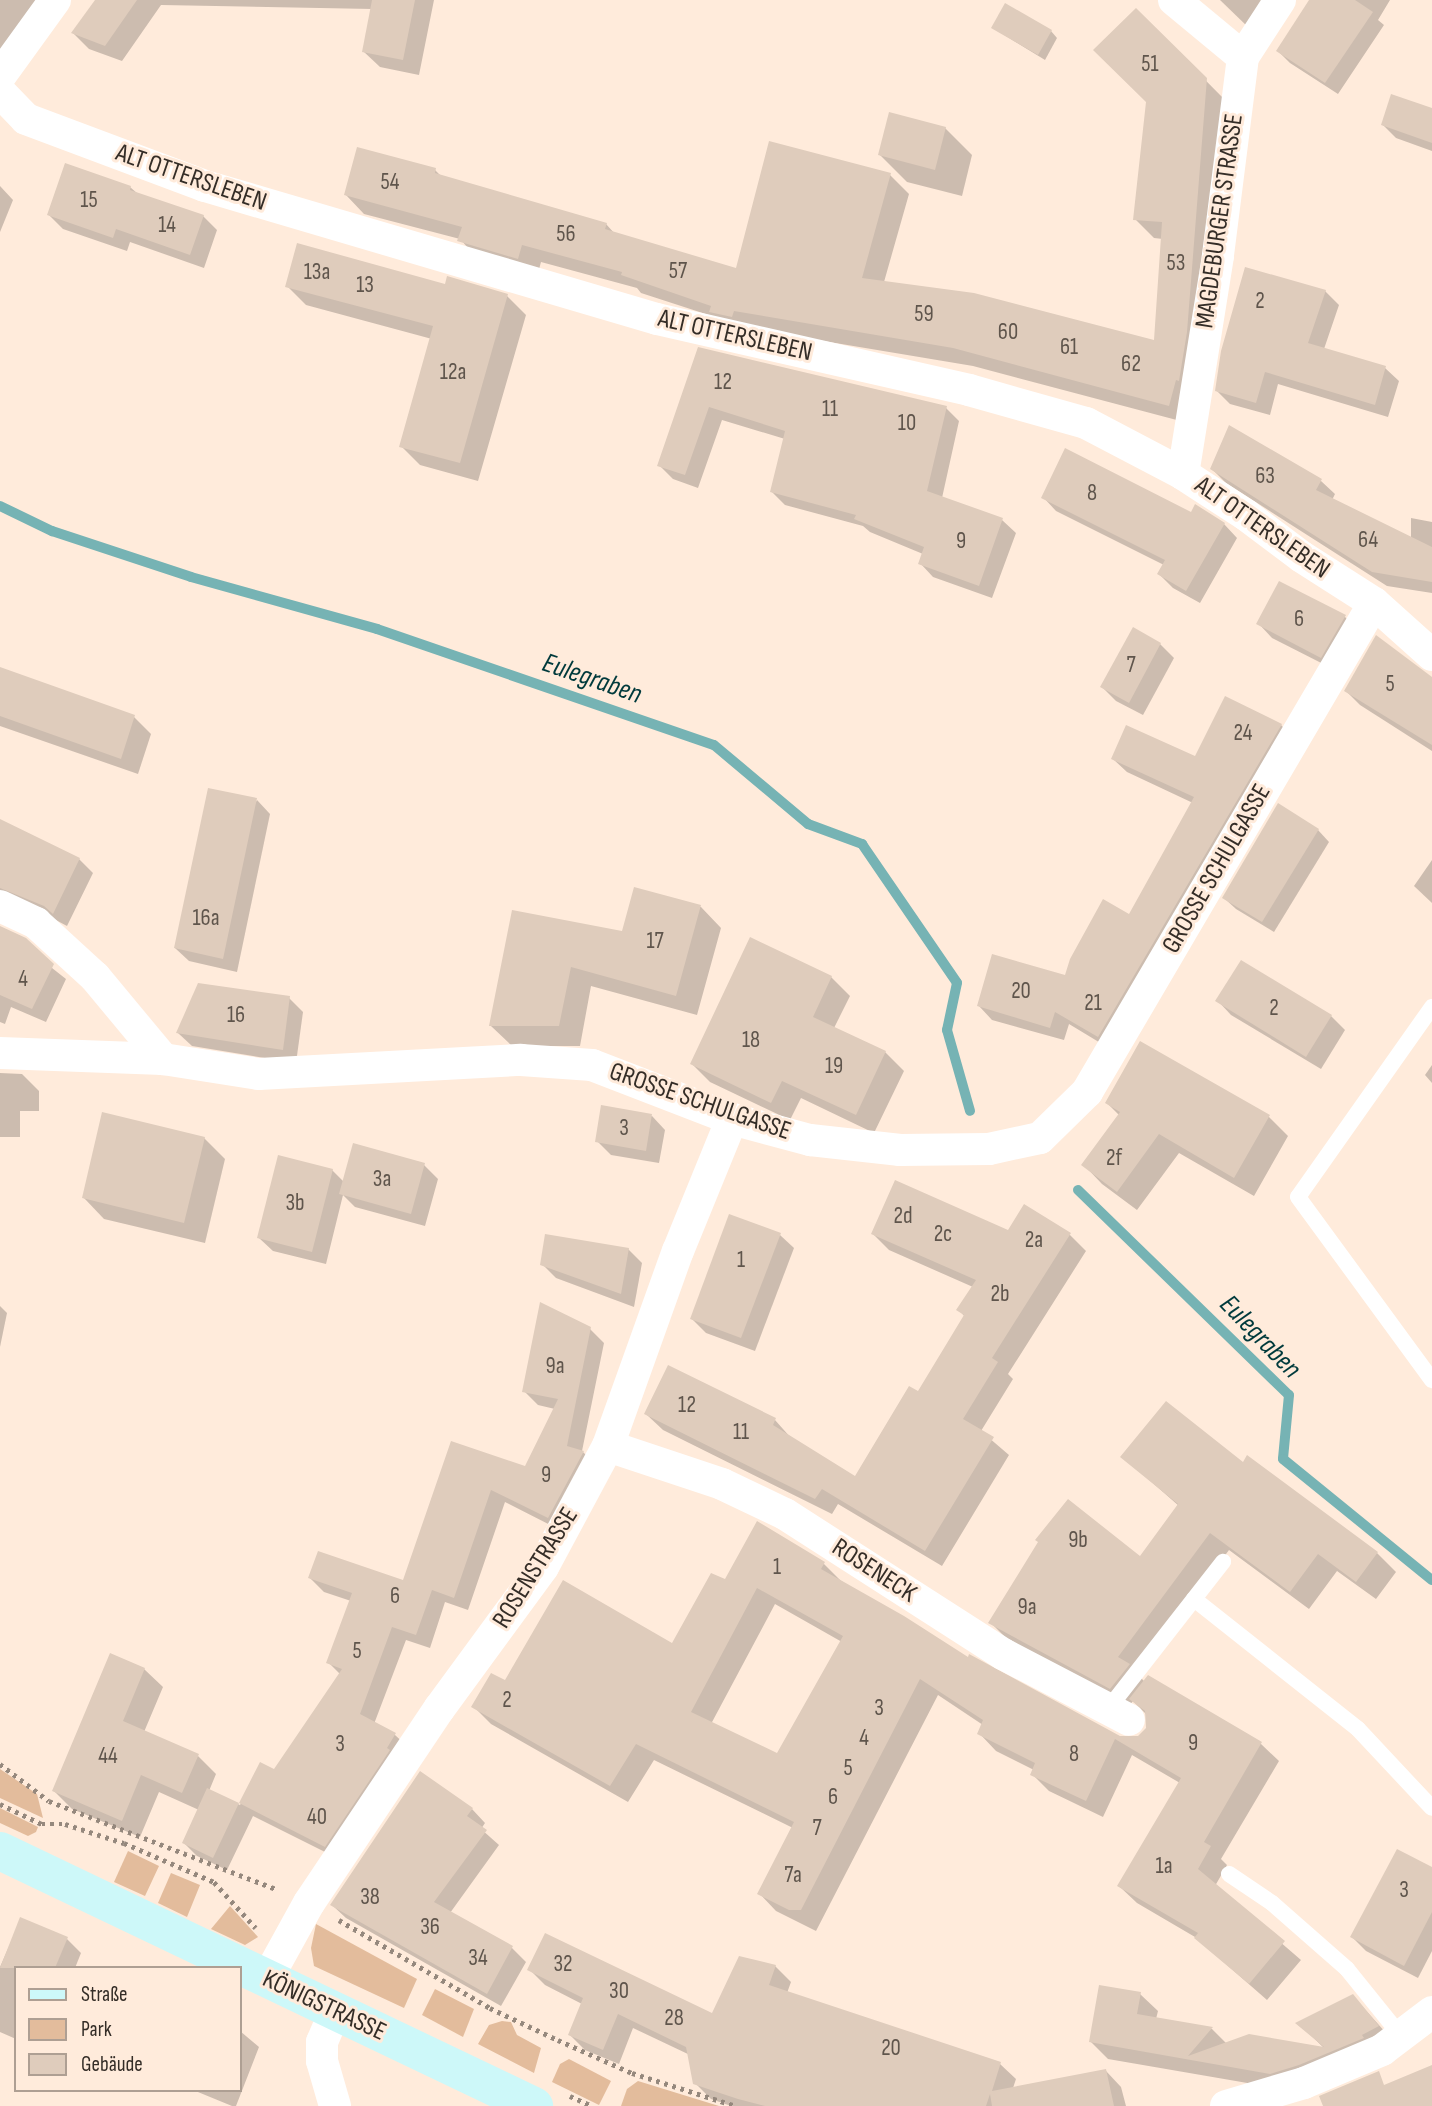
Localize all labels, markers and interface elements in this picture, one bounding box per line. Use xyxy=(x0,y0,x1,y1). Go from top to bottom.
house number: 51 xyxy=(1141,50,1159,78)
street label: MAGDEBURGER STRASSE xyxy=(1190,112,1250,330)
street label: ALT OTTERSLEBEN xyxy=(112,138,270,218)
house number: 54 xyxy=(381,168,399,196)
house number: 15 xyxy=(80,186,98,214)
house number: 14 xyxy=(158,211,176,239)
house number: 56 xyxy=(556,220,576,248)
house number: 53 xyxy=(1167,249,1185,277)
house number: 57 xyxy=(669,257,687,285)
house number: 13a xyxy=(304,258,330,286)
house number: 13 xyxy=(356,271,374,299)
house number: 2 xyxy=(1255,287,1265,315)
house number: 59 xyxy=(914,300,934,328)
street label: ALT OTTERSLEBEN xyxy=(655,303,815,369)
house number: 60 xyxy=(998,318,1018,346)
house number: 61 xyxy=(1060,333,1078,361)
house number: 62 xyxy=(1121,350,1141,378)
house number: 12a xyxy=(440,358,466,386)
house number: 12 xyxy=(714,368,732,396)
house number: 11 xyxy=(822,395,838,423)
house number: 10 xyxy=(898,409,916,437)
house number: 63 xyxy=(1255,462,1275,490)
street label: ALT OTTERSLEBEN xyxy=(1189,470,1335,586)
house number: 8 xyxy=(1087,479,1097,507)
house number: 64 xyxy=(1358,526,1378,554)
house number: 9 xyxy=(956,527,966,555)
house number: 6 xyxy=(1294,605,1304,633)
water label: Eulegraben xyxy=(538,646,646,712)
house number: 7 xyxy=(1126,651,1136,679)
house number: 5 xyxy=(1385,670,1395,698)
house number: 24 xyxy=(1234,719,1252,747)
street label: GROSSE SCHULGASSE xyxy=(1156,779,1278,959)
house number: 16a xyxy=(193,904,219,932)
house number: 17 xyxy=(646,927,664,955)
house number: 4 xyxy=(18,965,28,993)
house number: 20 xyxy=(1011,977,1031,1005)
house number: 21 xyxy=(1084,989,1102,1017)
house number: 2 xyxy=(1269,994,1279,1022)
house number: 16 xyxy=(227,1001,245,1029)
house number: 18 xyxy=(742,1026,760,1054)
house number: 19 xyxy=(825,1052,843,1080)
street label: GROSSE SCHULGASSE xyxy=(605,1056,795,1148)
house number: 3 xyxy=(619,1114,629,1142)
house number: 2f xyxy=(1106,1144,1122,1172)
house number: 3a xyxy=(373,1165,391,1193)
house number: 3b xyxy=(285,1189,305,1217)
house number: 2d xyxy=(893,1202,913,1230)
house number: 2c xyxy=(934,1220,952,1248)
house number: 2a xyxy=(1025,1226,1043,1254)
house number: 1 xyxy=(737,1246,745,1274)
house number: 2b xyxy=(990,1280,1010,1308)
water label: Eulegraben xyxy=(1212,1288,1308,1386)
house number: 9a xyxy=(545,1352,565,1380)
house number: 12 xyxy=(678,1391,696,1419)
house number: 11 xyxy=(733,1418,749,1446)
house number: 9 xyxy=(541,1461,551,1489)
street label: ROSENSTRASSE xyxy=(487,1502,585,1634)
house number: 9b xyxy=(1068,1526,1088,1554)
street label: ROSENECK xyxy=(826,1532,922,1610)
house number: 1 xyxy=(773,1553,781,1581)
house number: 6 xyxy=(390,1582,400,1610)
house number: 9a xyxy=(1017,1593,1037,1621)
house number: 5 xyxy=(352,1637,362,1665)
house number: 2 xyxy=(502,1686,512,1714)
house number: 3 xyxy=(874,1694,884,1722)
house number: 4 xyxy=(859,1724,869,1752)
house number: 9 xyxy=(1188,1729,1198,1757)
house number: 3 xyxy=(335,1730,345,1758)
house number: 8 xyxy=(1069,1740,1079,1768)
house number: 44 xyxy=(98,1742,118,1770)
house number: 5 xyxy=(843,1754,853,1782)
house number: 6 xyxy=(828,1783,838,1811)
house number: 40 xyxy=(307,1803,327,1831)
house number: 7 xyxy=(812,1814,822,1842)
house number: 1a xyxy=(1155,1852,1173,1880)
house number: 7a xyxy=(784,1861,802,1889)
house number: 3 xyxy=(1399,1876,1409,1904)
house number: 38 xyxy=(360,1883,380,1911)
house number: 36 xyxy=(420,1913,440,1941)
house number: 34 xyxy=(468,1944,488,1972)
house number: 32 xyxy=(553,1950,573,1978)
street label: KÖNIGSTRASSE xyxy=(257,1964,391,2048)
legend xyxy=(14,1966,242,2092)
house number: 30 xyxy=(609,1977,629,2005)
text: Straße xyxy=(81,1982,127,2007)
house number: 28 xyxy=(664,2004,684,2032)
text: Park xyxy=(81,2017,112,2042)
house number: 20 xyxy=(881,2034,901,2062)
text: Gebäude xyxy=(81,2052,143,2077)

